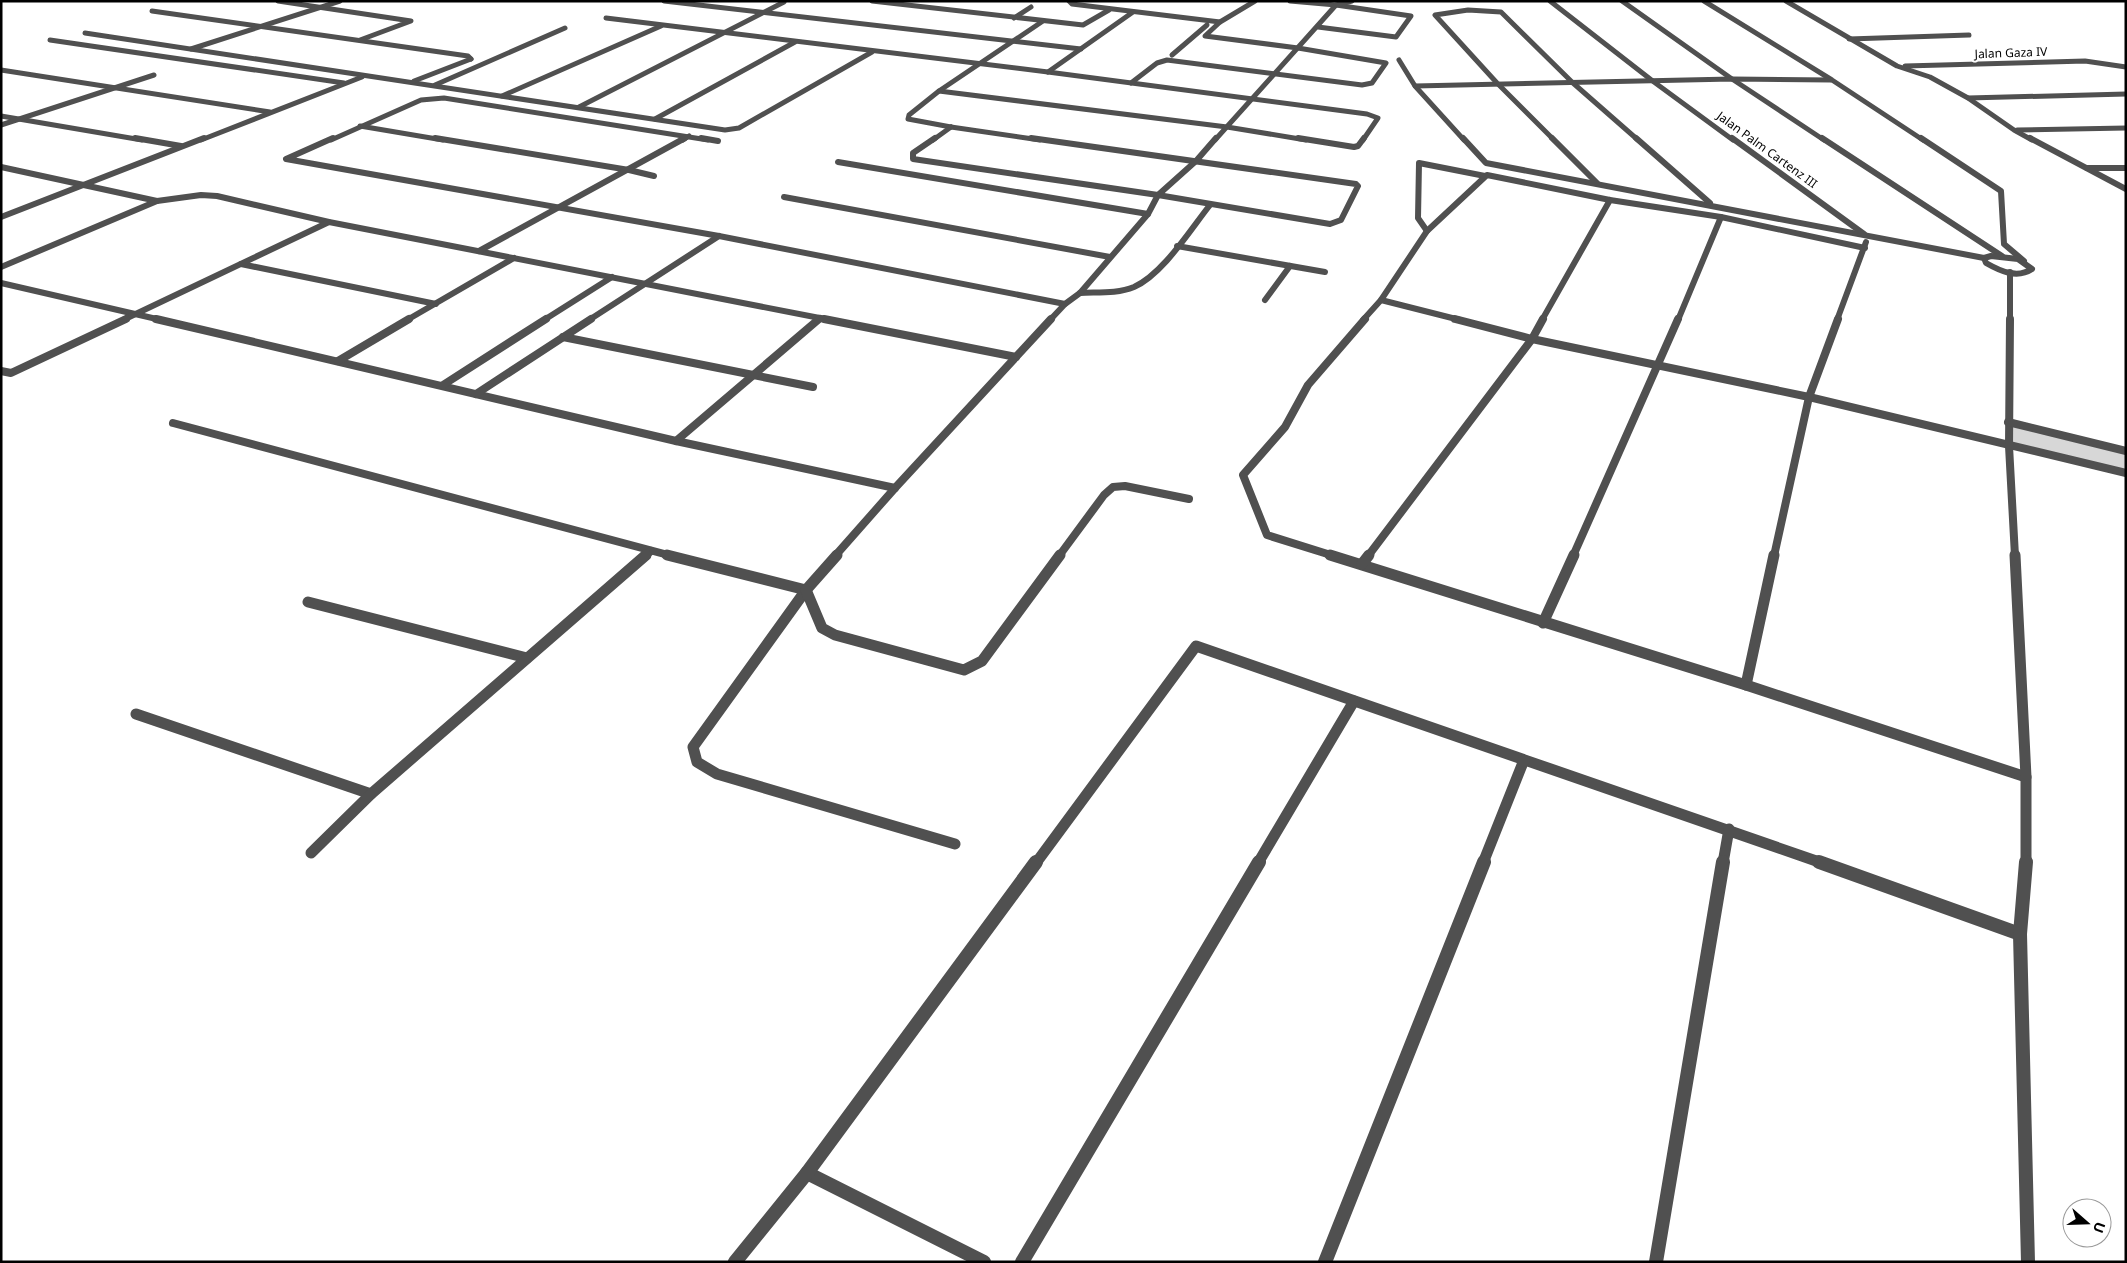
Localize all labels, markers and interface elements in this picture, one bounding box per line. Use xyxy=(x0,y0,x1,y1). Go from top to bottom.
street label: Jalan Gaza IV xyxy=(1973,43,2048,62)
street label: Jalan Palm Cartenz III xyxy=(1713,107,1821,192)
north arrow xyxy=(2062,1198,2112,1248)
text: U xyxy=(2089,1219,2110,1236)

